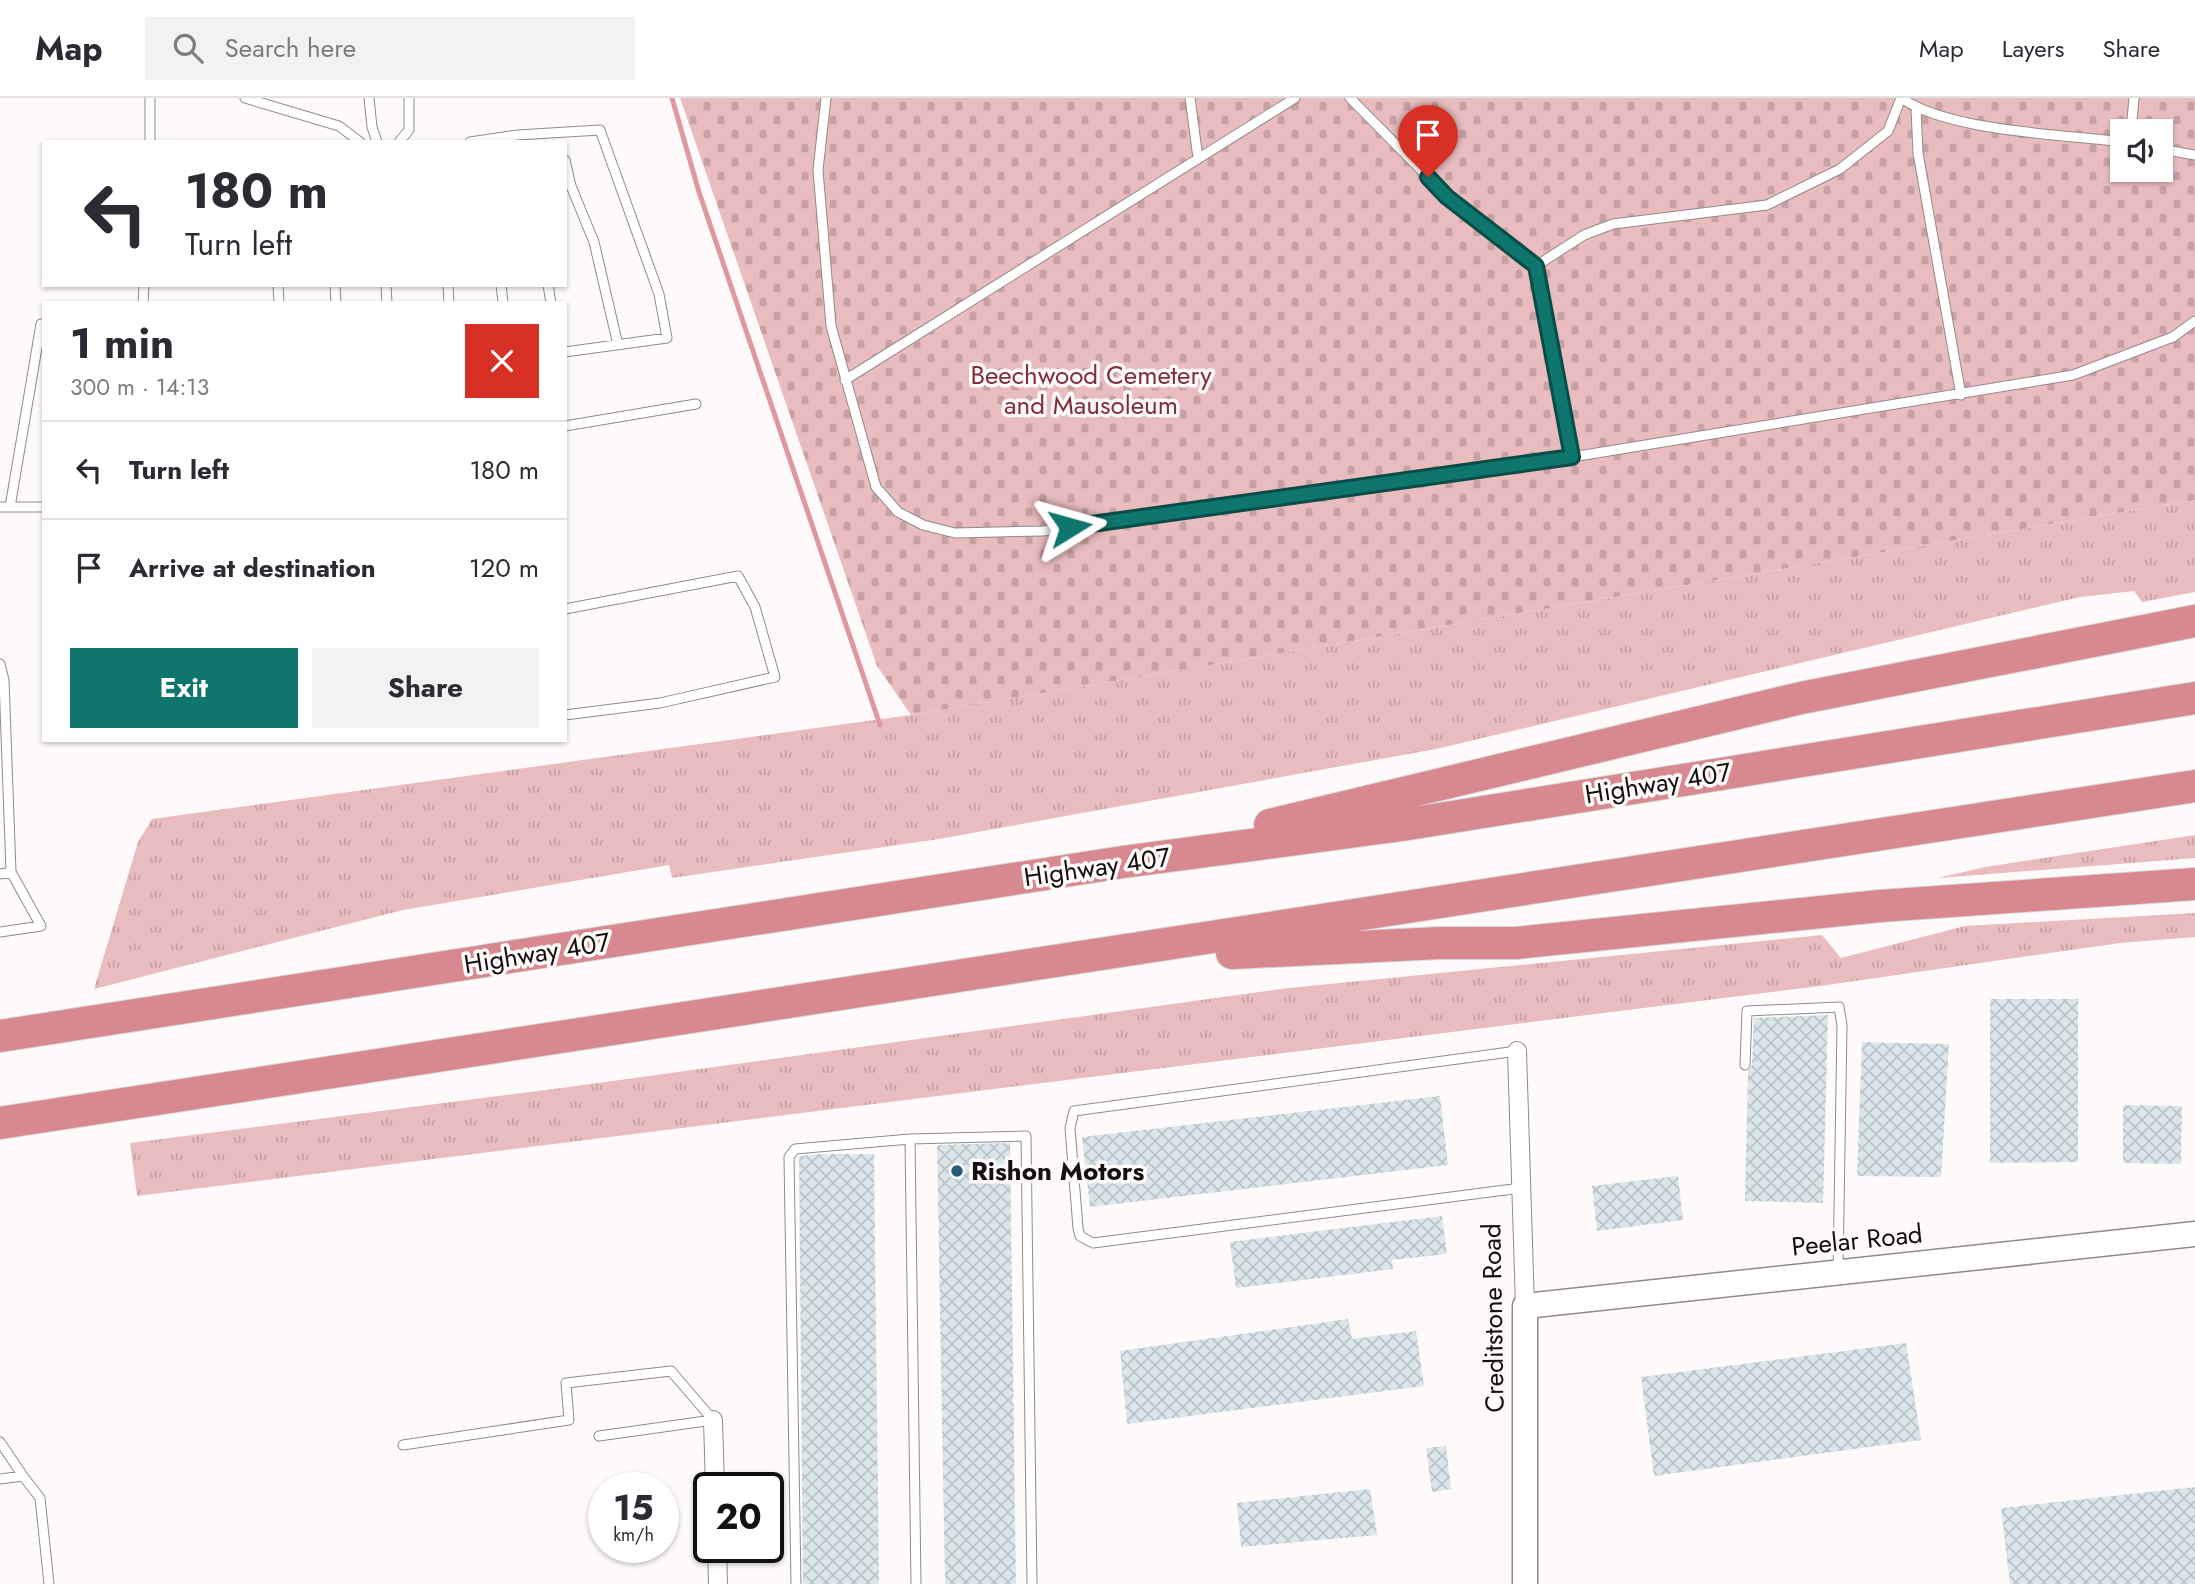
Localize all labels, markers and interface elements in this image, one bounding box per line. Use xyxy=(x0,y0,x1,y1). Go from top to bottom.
search box xyxy=(145,17,635,80)
text: Map xyxy=(35,25,103,72)
icon: search xyxy=(169,29,207,67)
text: Search here xyxy=(225,29,356,67)
text: Map xyxy=(1919,31,1964,66)
text: Layers xyxy=(2002,31,2064,66)
text: Share xyxy=(2102,31,2160,66)
pin xyxy=(1398,105,1458,177)
icon: arrive xyxy=(1409,116,1447,154)
map controls xyxy=(2110,119,2173,182)
button: sound xyxy=(2110,119,2173,182)
text: 180 m xyxy=(185,156,328,226)
icon: left xyxy=(70,168,161,259)
text: Turn left xyxy=(185,221,292,267)
text: 1 min xyxy=(70,313,174,374)
button: close xyxy=(465,324,539,398)
park label: Beechwood Cemetery and Mausoleum xyxy=(970,356,1212,424)
text: 300 m · 14:13 xyxy=(70,370,209,404)
icon: left xyxy=(70,451,108,489)
text: Turn left xyxy=(129,451,229,489)
text: 180 m xyxy=(469,451,539,489)
position arrow xyxy=(1033,490,1107,564)
icon: arrive xyxy=(70,549,108,587)
text: Arrive at destination xyxy=(129,549,376,587)
text: 120 m xyxy=(469,549,539,587)
button: Exit xyxy=(70,648,298,728)
button: Share xyxy=(312,648,539,728)
street label: Highway 407 xyxy=(1582,753,1734,813)
street label: Highway 407 xyxy=(1021,838,1173,896)
street label: Highway 407 xyxy=(461,923,613,983)
place label: Rishon Motors xyxy=(971,1152,1145,1190)
marker: Rishon Motors xyxy=(949,1163,965,1179)
street label: Peelar Road xyxy=(1790,1214,1924,1266)
street label: Creditstone Road xyxy=(1472,1223,1514,1413)
speed limit sign: 20 xyxy=(693,1472,784,1563)
text: 15 xyxy=(613,1483,654,1533)
text: km/h xyxy=(613,1522,654,1548)

